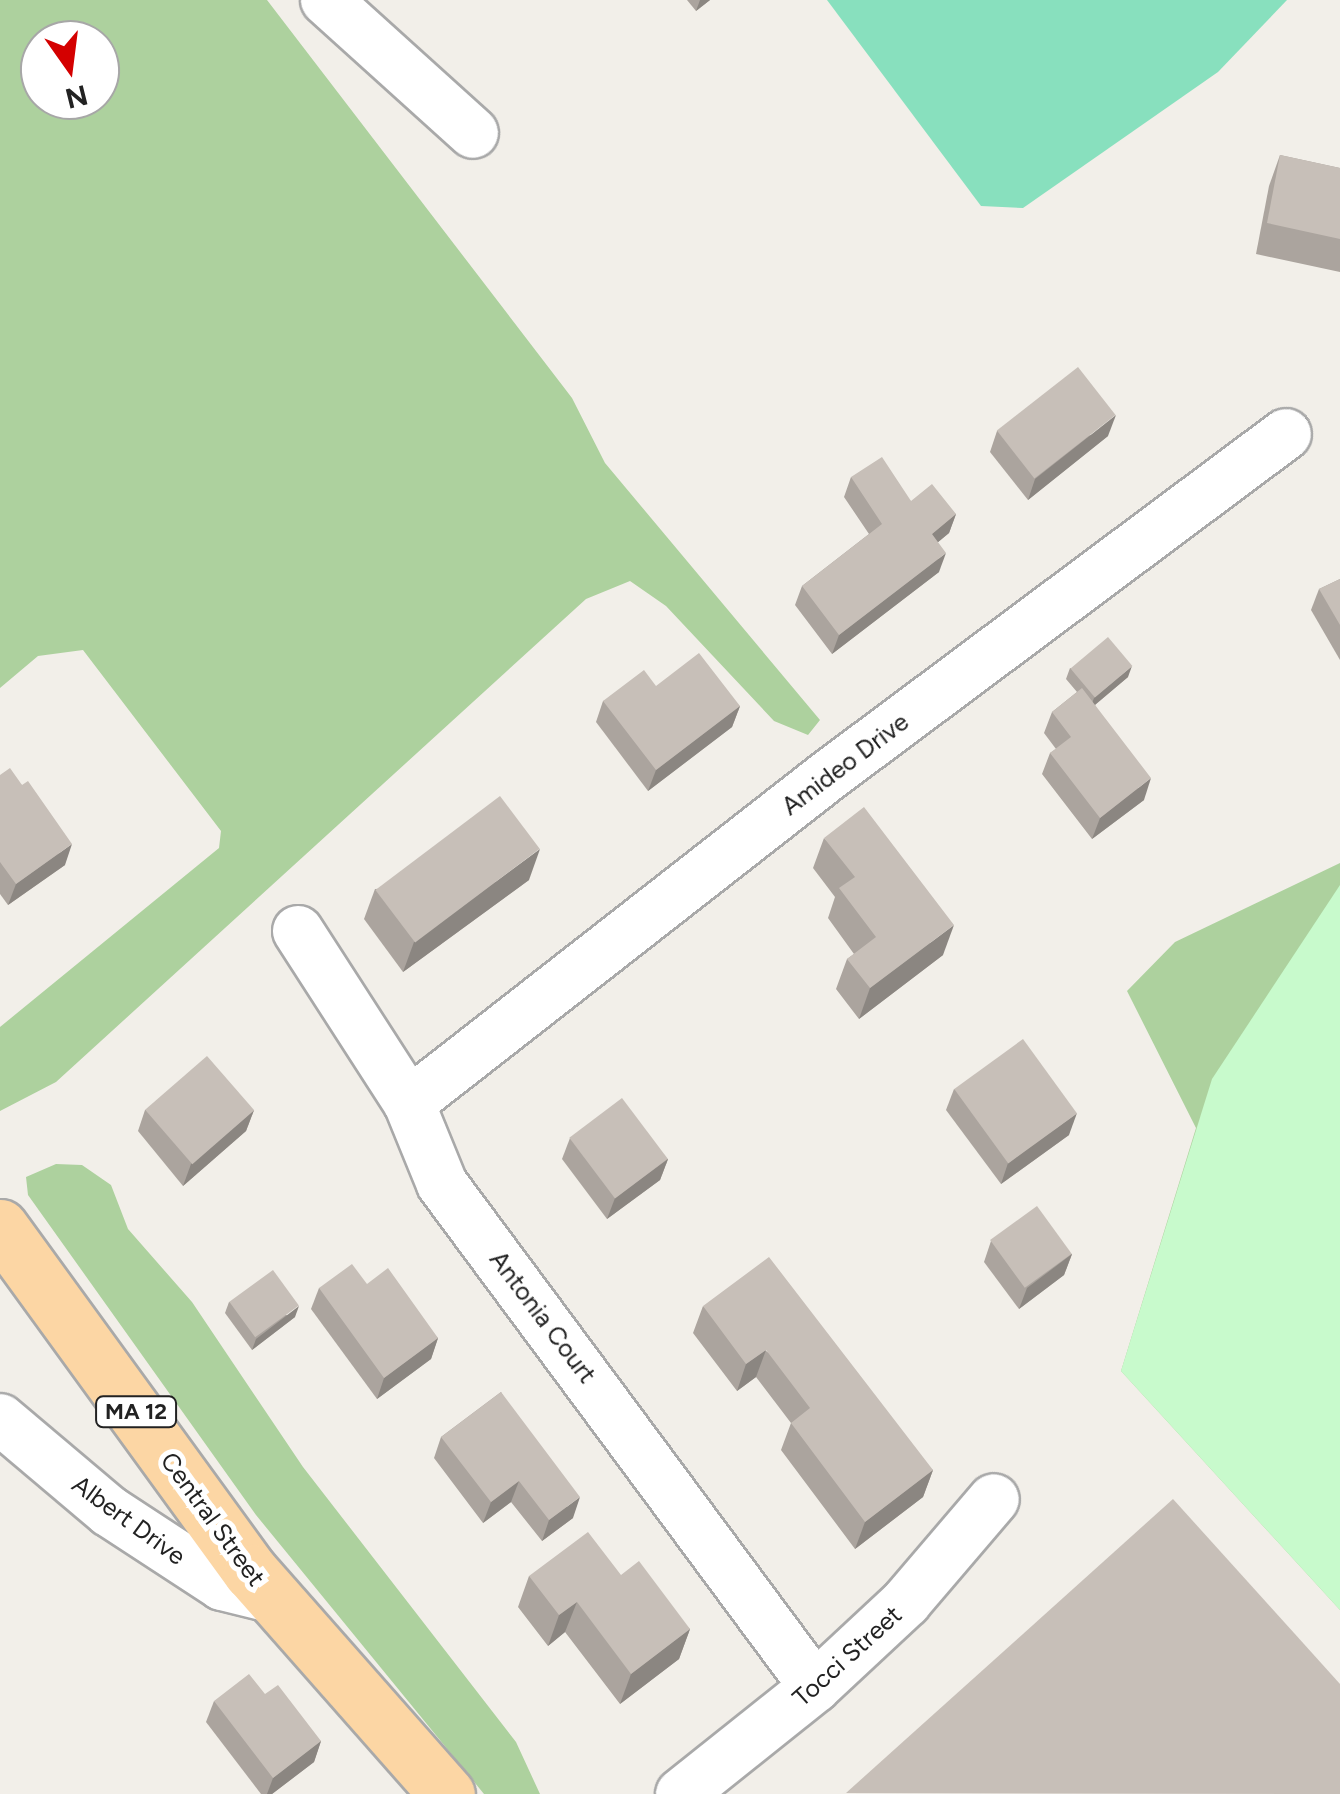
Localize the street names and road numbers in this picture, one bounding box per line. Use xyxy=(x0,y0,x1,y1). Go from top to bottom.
street label: Amideo Drive xyxy=(776,707,914,821)
street label: Antonia Court xyxy=(484,1245,602,1389)
road number: MA 12 xyxy=(94,1395,178,1429)
street label: Central Street xyxy=(154,1446,272,1592)
street label: Albert Drive xyxy=(67,1469,191,1571)
street label: Tocci Street xyxy=(787,1599,907,1713)

